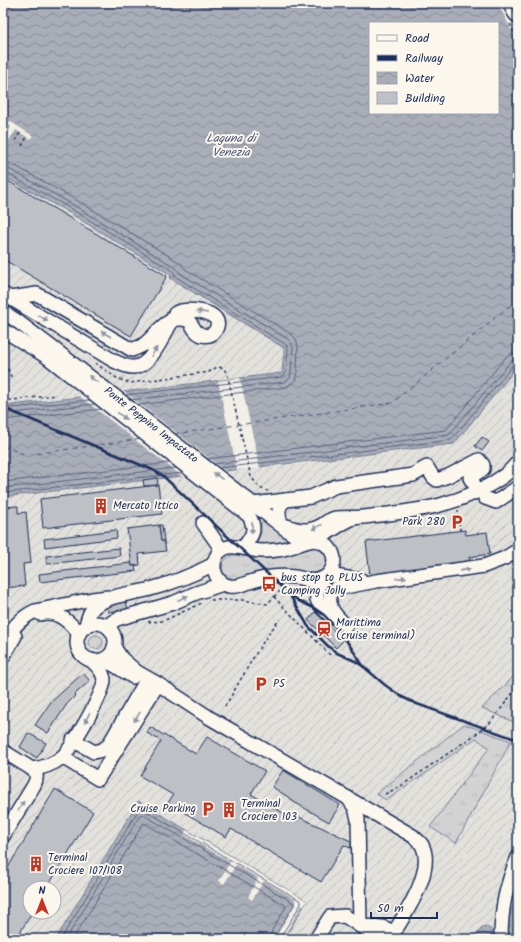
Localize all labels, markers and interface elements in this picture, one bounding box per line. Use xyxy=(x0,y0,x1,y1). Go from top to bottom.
legend xyxy=(369,22,499,114)
text: Road xyxy=(405,29,430,48)
text: Railway xyxy=(405,49,443,68)
text: Water xyxy=(405,69,435,88)
text: Building xyxy=(405,89,445,108)
water label: Laguna di Venezia xyxy=(206,129,259,162)
one-way arrow xyxy=(196,309,208,315)
one-way arrow xyxy=(38,314,48,322)
one-way arrow xyxy=(100,331,112,338)
one-way arrow xyxy=(150,346,157,358)
one-way arrow xyxy=(88,375,99,384)
street label: Ponte Peppino Impastato xyxy=(100,382,202,468)
one-way arrow xyxy=(116,411,127,420)
one-way arrow xyxy=(212,472,223,481)
building icon: Mercato Ittico xyxy=(92,497,110,515)
place label: Mercato Ittico xyxy=(113,497,178,515)
place label: Park 280 xyxy=(402,513,445,531)
parking icon: Park 280 xyxy=(448,513,466,531)
one-way arrow xyxy=(248,522,255,534)
one-way arrow xyxy=(312,524,323,530)
one-way arrow xyxy=(459,567,471,573)
place label: bus stop to PLUS Camping Jolly xyxy=(281,569,363,600)
bus stop icon: bus stop to PLUS Camping Jolly xyxy=(260,575,278,593)
one-way arrow xyxy=(395,575,407,581)
one-way arrow xyxy=(178,595,190,601)
place label: Marittima (cruise terminal) xyxy=(336,614,415,645)
station icon: Marittima (cruise terminal) xyxy=(315,620,333,638)
parking icon: P5 xyxy=(252,675,270,693)
place label: P5 xyxy=(273,675,286,693)
one-way arrow xyxy=(133,712,141,722)
one-way arrow xyxy=(84,713,90,724)
place label: Terminal Crociere 103 xyxy=(241,795,297,826)
place label: Cruise Parking xyxy=(130,800,196,818)
parking icon: Cruise Parking xyxy=(199,800,217,818)
one-way arrow xyxy=(17,801,25,811)
building icon: Terminal Crociere 103 xyxy=(220,801,238,819)
place label: Terminal Crociere 107/108 xyxy=(48,849,123,880)
building icon: Terminal Crociere 107/108 xyxy=(27,855,45,873)
north arrow xyxy=(22,880,62,920)
text: N xyxy=(39,882,46,900)
scale bar xyxy=(371,894,437,920)
text: 50 m xyxy=(377,899,404,918)

